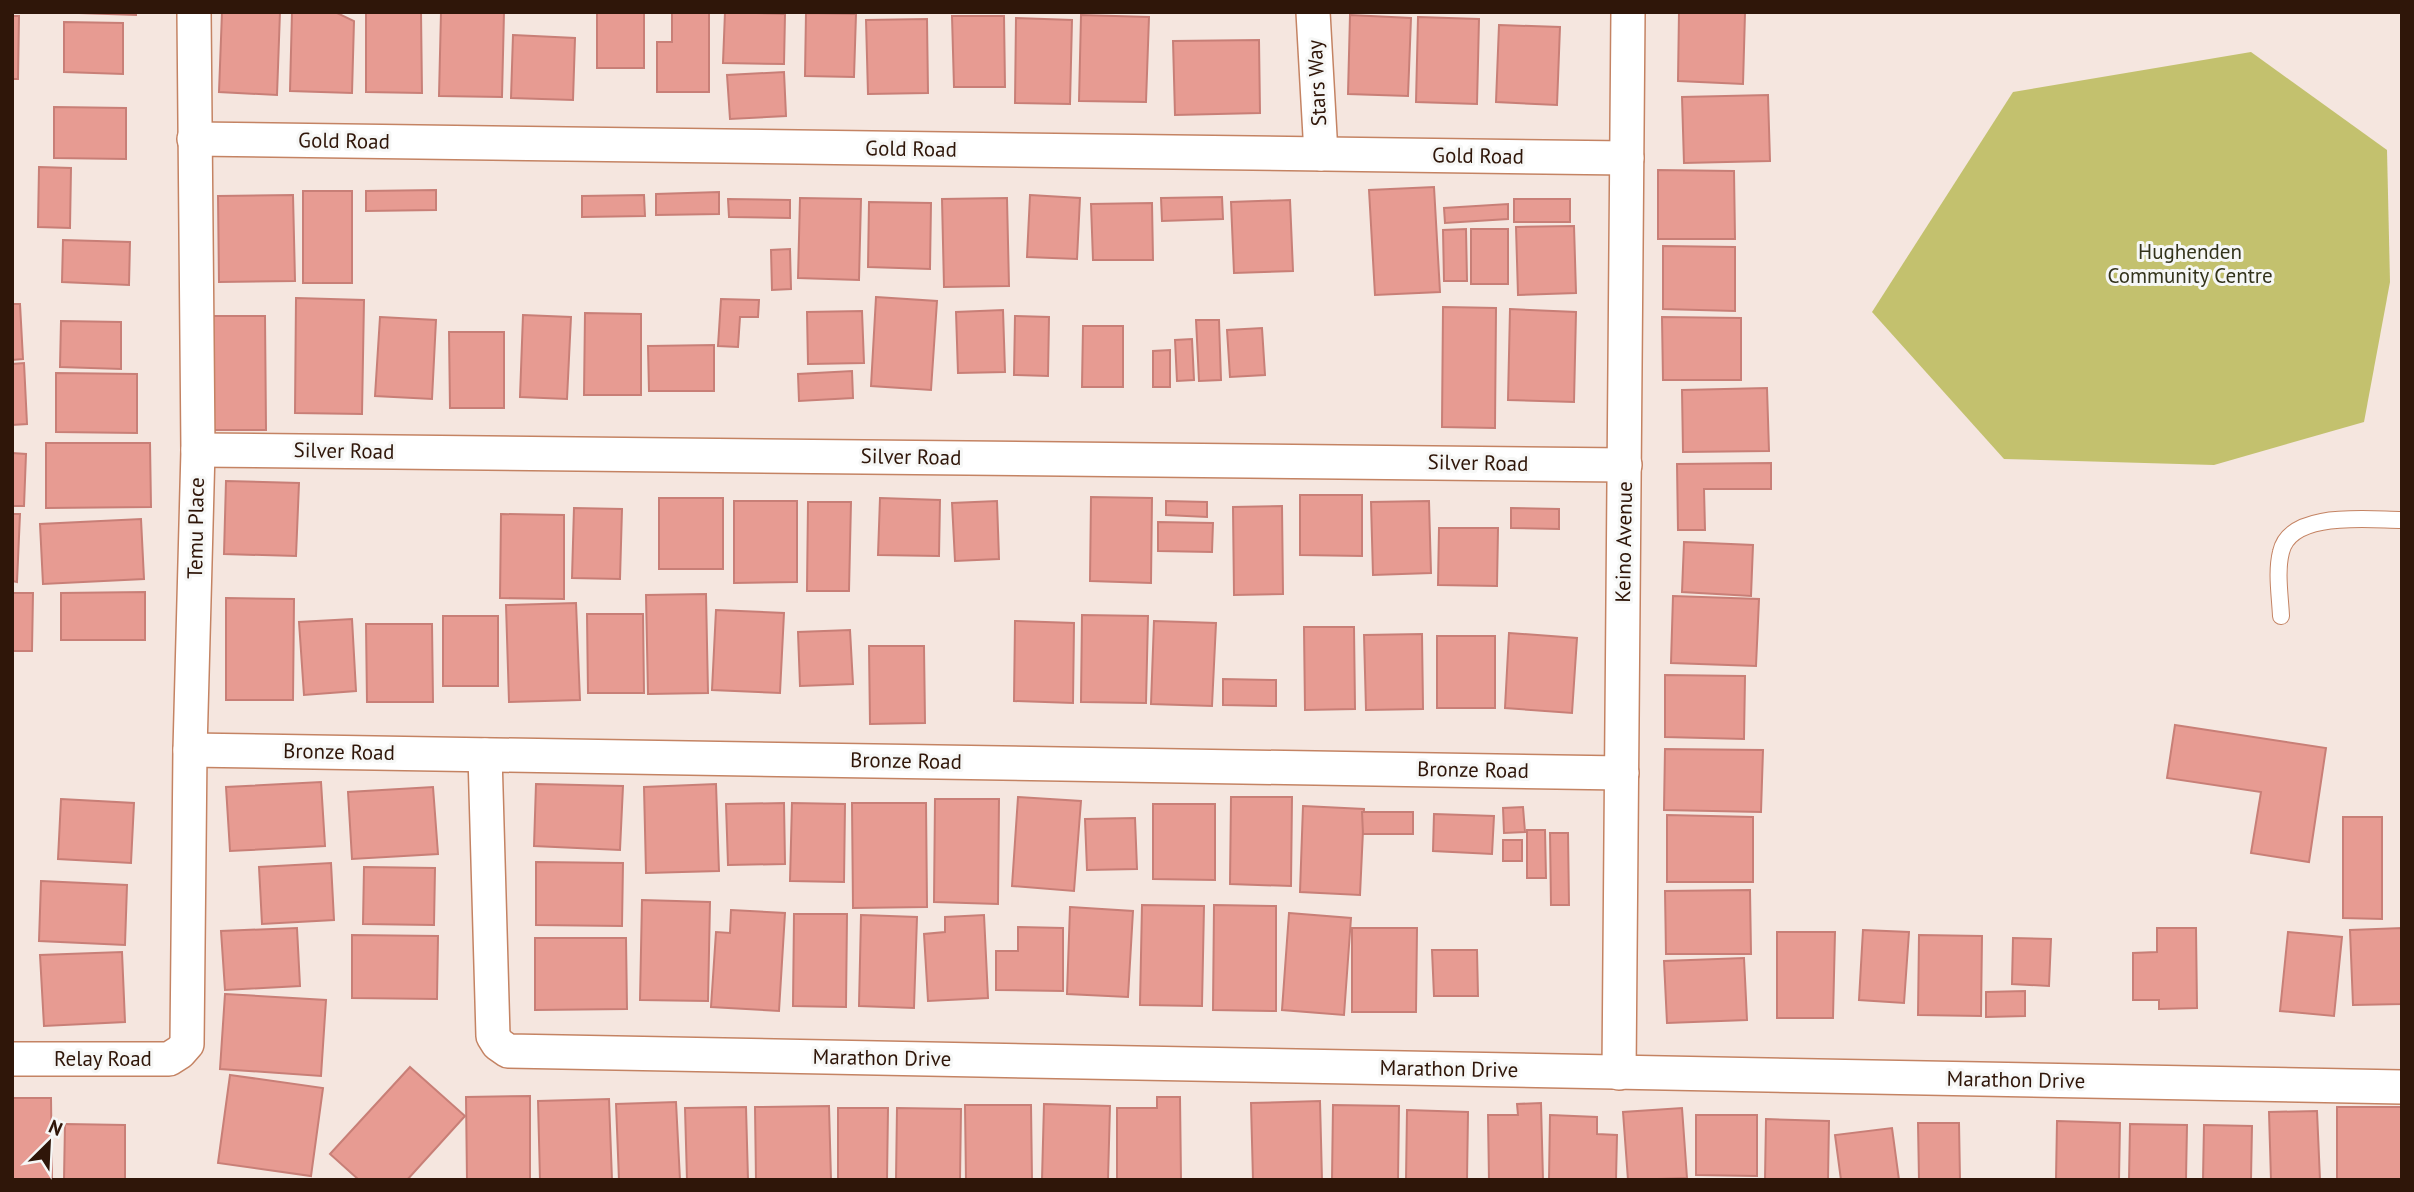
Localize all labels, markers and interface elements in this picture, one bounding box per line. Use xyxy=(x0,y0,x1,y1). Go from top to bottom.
street label: Stars Way xyxy=(1301,39,1332,127)
street label: Gold Road xyxy=(298,126,390,155)
street label: Gold Road xyxy=(865,134,957,163)
street label: Gold Road xyxy=(1432,141,1524,170)
park label: Hughenden Community Centre xyxy=(2107,238,2273,289)
street label: Silver Road xyxy=(293,436,395,465)
street label: Silver Road xyxy=(860,442,962,471)
street label: Silver Road xyxy=(1427,448,1529,477)
street label: Temu Place xyxy=(181,477,210,579)
street label: Keino Avenue xyxy=(1609,481,1638,603)
street label: Bronze Road xyxy=(283,737,395,766)
street label: Bronze Road xyxy=(850,746,962,775)
street label: Bronze Road xyxy=(1417,755,1529,784)
street label: Marathon Drive xyxy=(812,1043,952,1072)
street label: Relay Road xyxy=(54,1045,152,1072)
street label: Marathon Drive xyxy=(1379,1054,1519,1083)
street label: Marathon Drive xyxy=(1946,1065,2086,1094)
north arrow xyxy=(14,1108,84,1178)
text: N xyxy=(45,1114,66,1141)

